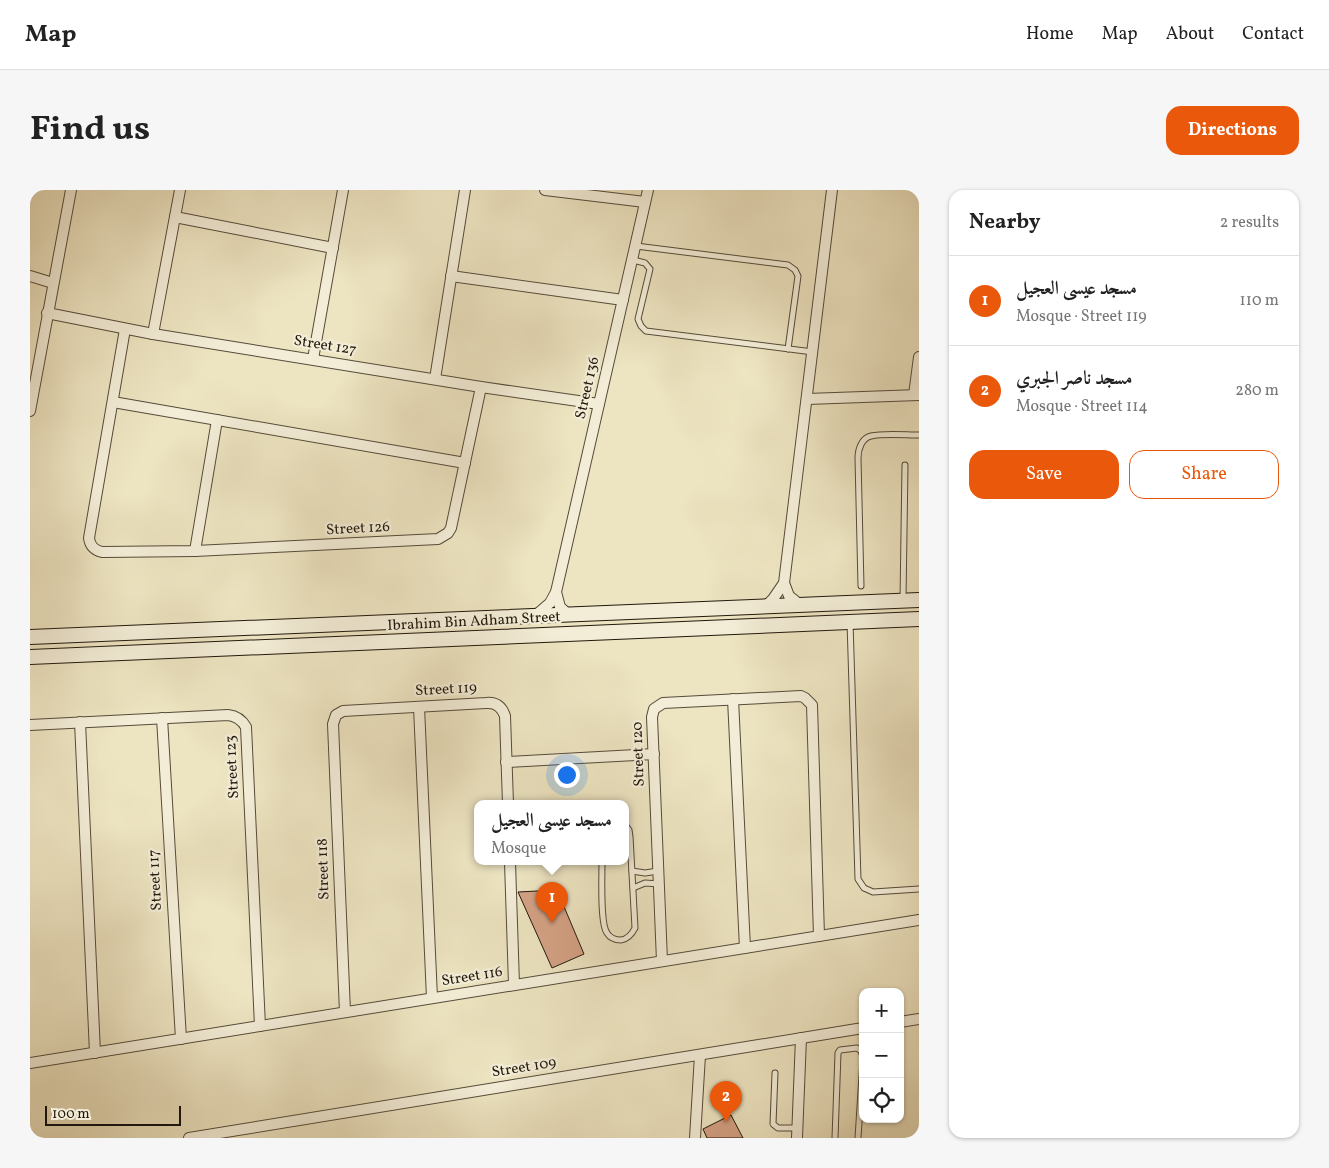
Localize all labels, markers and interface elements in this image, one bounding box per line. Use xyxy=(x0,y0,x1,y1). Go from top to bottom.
text: Map xyxy=(25,18,76,52)
text: Home xyxy=(1026,22,1074,47)
text: Map xyxy=(1102,22,1138,47)
text: About xyxy=(1166,22,1214,47)
text: Contact xyxy=(1242,22,1304,47)
text: Find us xyxy=(30,106,150,154)
button: Directions xyxy=(1166,106,1299,155)
text: Nearby xyxy=(969,208,1040,237)
text: 2 results xyxy=(1220,212,1279,234)
text: مسجد عيسى العجيل xyxy=(1016,276,1137,302)
text: 1 xyxy=(982,290,988,312)
text: 110 m xyxy=(1240,290,1279,312)
text: Mosque · Street 119 xyxy=(1016,306,1147,328)
street label: Street 127 xyxy=(292,331,358,361)
street label: Street 136 xyxy=(571,355,605,421)
text: مسجد ناصر الجبري xyxy=(1016,366,1132,392)
text: 2 xyxy=(981,380,989,402)
text: 280 m xyxy=(1235,380,1279,402)
text: Mosque · Street 114 xyxy=(1016,396,1148,418)
button: Save xyxy=(969,450,1119,499)
button: Share xyxy=(1129,450,1279,499)
street label: Street 126 xyxy=(326,517,390,541)
street label: Ibrahim Bin Adham Street xyxy=(387,607,561,637)
street label: Street 119 xyxy=(415,678,478,702)
street label: Street 120 xyxy=(627,721,651,787)
street label: Street 123 xyxy=(221,735,245,799)
your location xyxy=(554,762,580,788)
popup xyxy=(474,800,629,865)
text: مسجد عيسى العجيل xyxy=(491,808,612,834)
street label: Street 118 xyxy=(312,838,336,900)
text: Mosque xyxy=(491,838,546,860)
street label: Street 117 xyxy=(144,849,168,911)
pin: 1 xyxy=(536,882,568,923)
street label: Street 116 xyxy=(440,962,504,992)
map controls xyxy=(859,988,904,1123)
button: + xyxy=(859,988,904,1033)
button: − xyxy=(859,1033,904,1078)
street label: Street 109 xyxy=(490,1053,558,1083)
button: locate xyxy=(859,1078,904,1123)
pin: 2 xyxy=(710,1081,742,1122)
scale bar xyxy=(45,1103,181,1126)
text: 100 m xyxy=(52,1105,90,1124)

